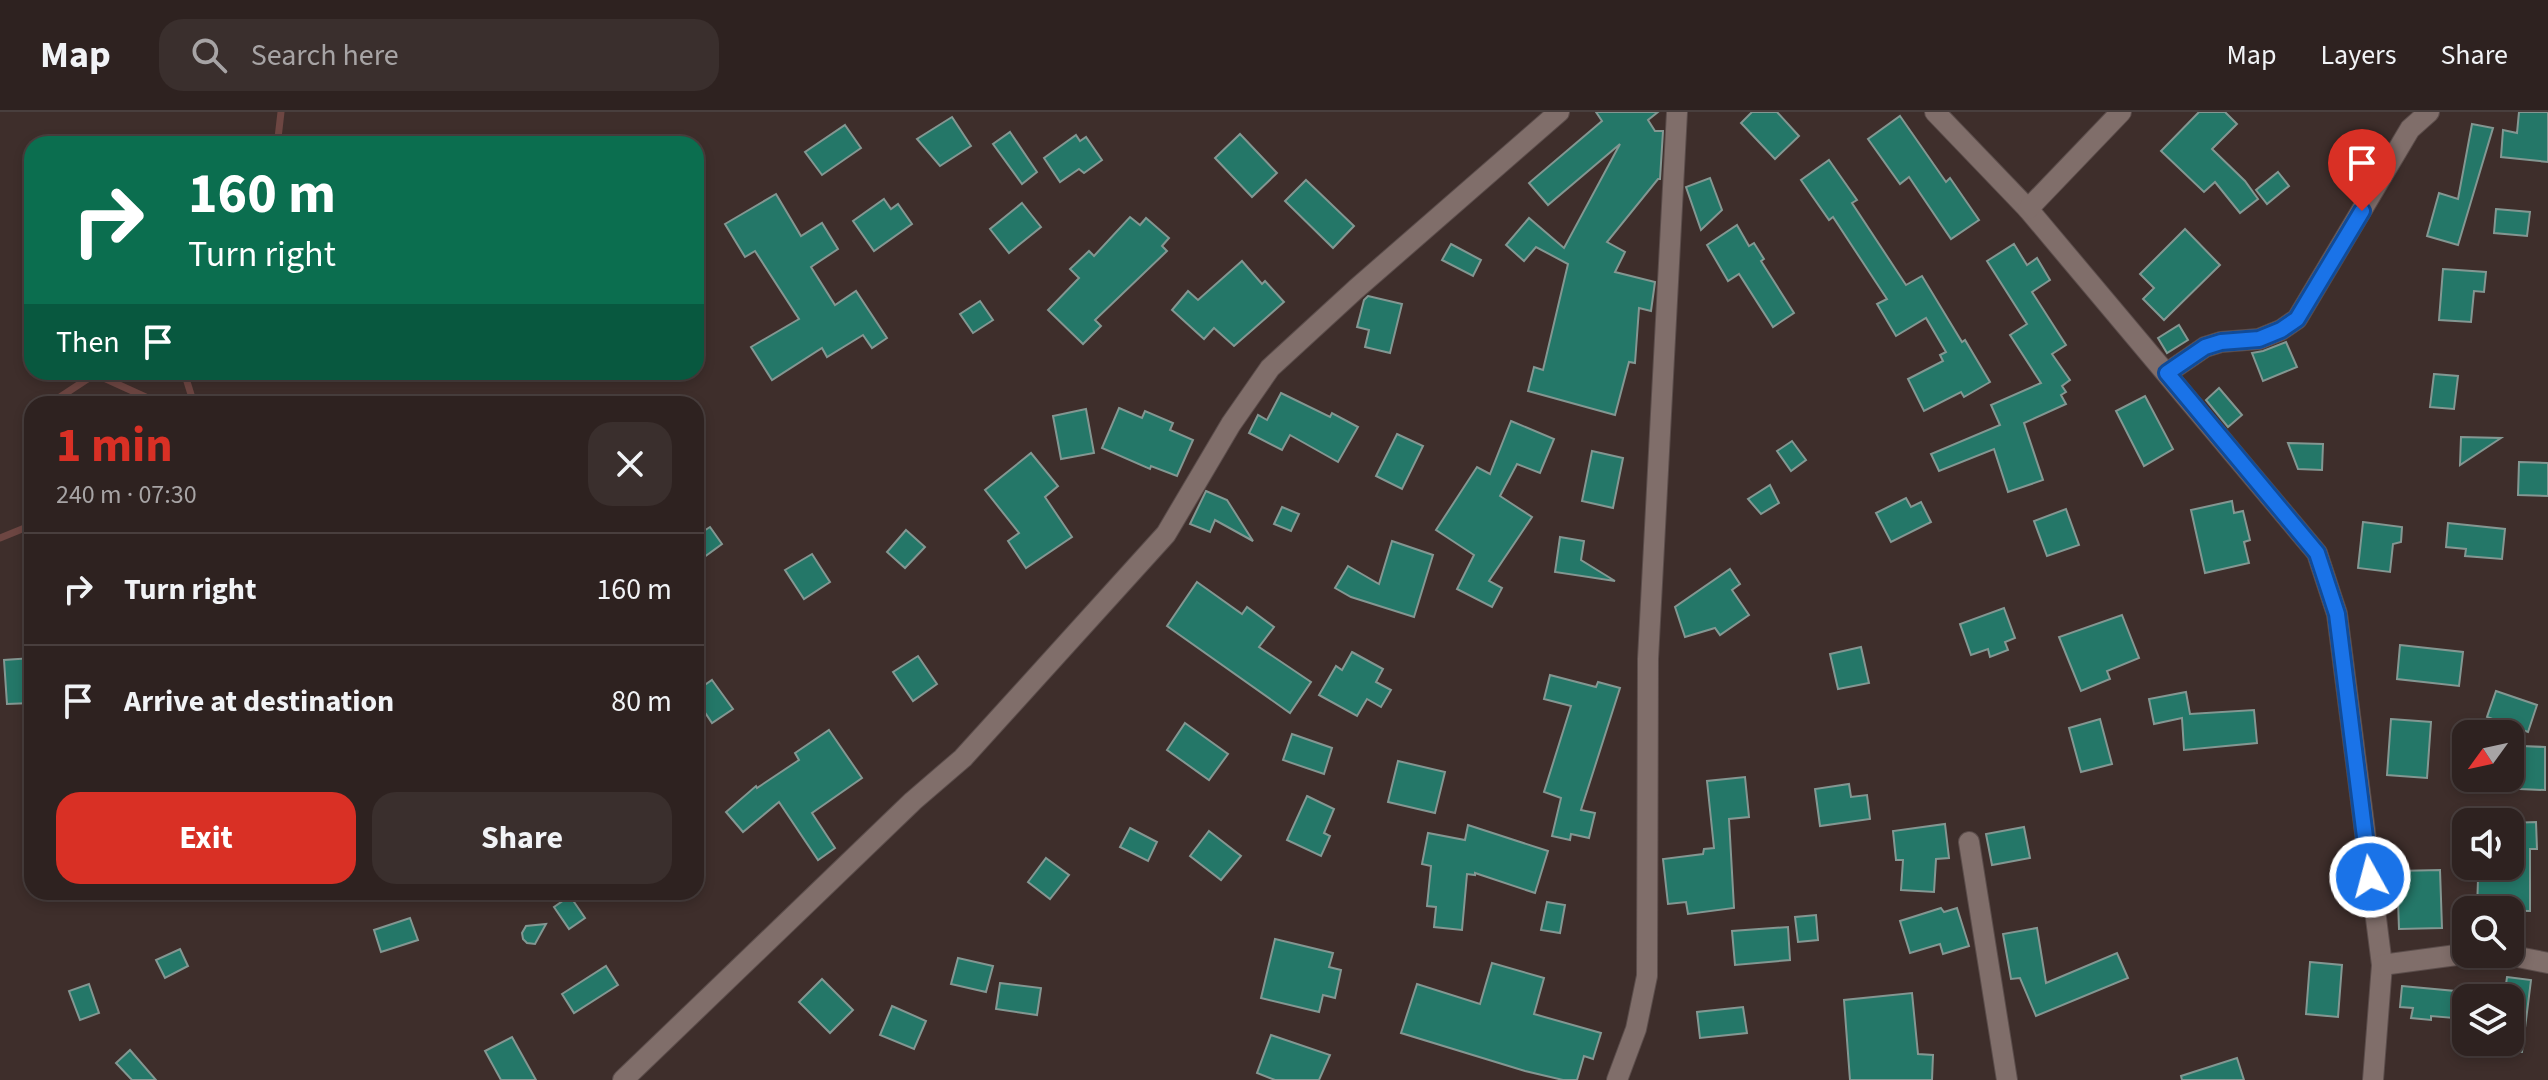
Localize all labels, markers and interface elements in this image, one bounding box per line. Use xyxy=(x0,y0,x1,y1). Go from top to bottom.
search box xyxy=(159,19,719,91)
text: Map xyxy=(40,28,111,82)
icon: search xyxy=(187,33,231,77)
text: Search here xyxy=(251,34,399,77)
text: Map xyxy=(2226,35,2276,75)
text: Layers xyxy=(2320,35,2396,75)
text: Share xyxy=(2440,35,2508,75)
pin xyxy=(2328,129,2396,211)
icon: arrive xyxy=(2340,141,2384,185)
text: 160 m xyxy=(188,155,336,234)
icon: right xyxy=(56,168,160,272)
text: Turn right xyxy=(188,229,336,280)
icon: arrive xyxy=(136,320,180,364)
text: Then xyxy=(56,321,120,364)
text: 1 min xyxy=(56,412,173,480)
button: close xyxy=(588,422,672,506)
text: 240 m · 07:30 xyxy=(56,476,197,513)
icon: right xyxy=(56,567,100,611)
text: Turn right xyxy=(124,568,256,611)
text: 160 m xyxy=(596,568,672,611)
icon: arrive xyxy=(56,679,100,723)
text: Arrive at destination xyxy=(124,680,394,723)
text: 80 m xyxy=(611,680,672,723)
north arrow xyxy=(2452,720,2524,792)
map controls xyxy=(2452,720,2524,1056)
button: Exit xyxy=(56,792,356,884)
button: Share xyxy=(372,792,672,884)
button: sound xyxy=(2452,808,2524,880)
position arrow xyxy=(2328,835,2412,919)
button: search xyxy=(2452,896,2524,968)
button: layers xyxy=(2452,984,2524,1056)

